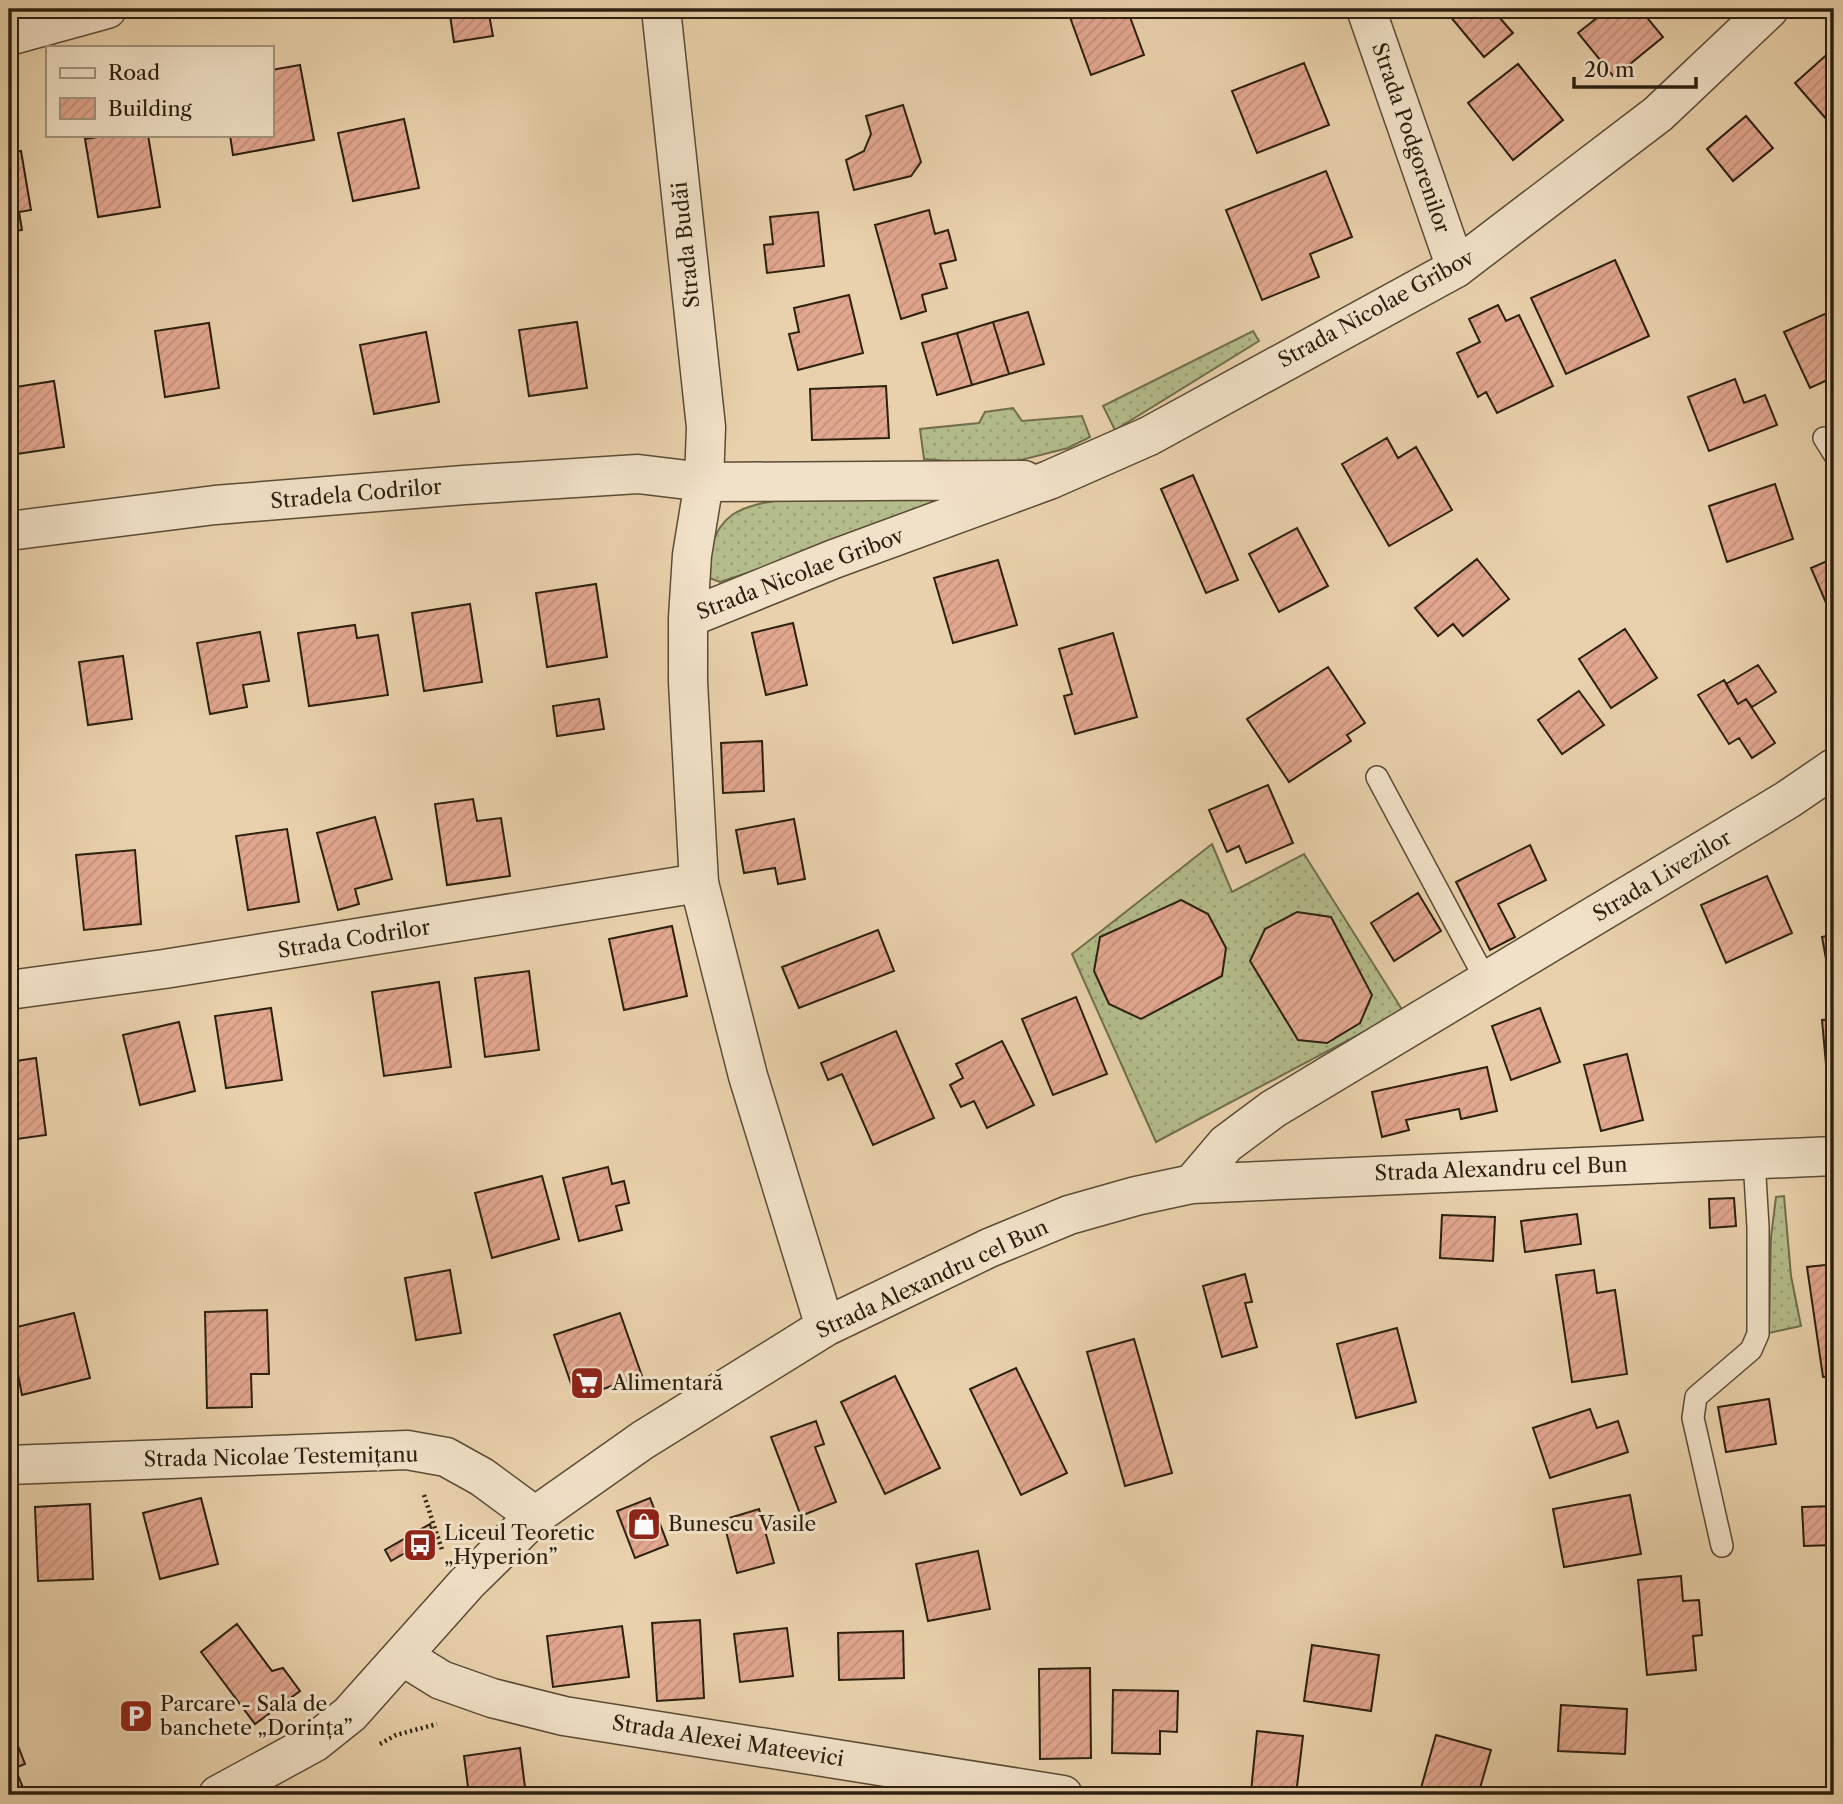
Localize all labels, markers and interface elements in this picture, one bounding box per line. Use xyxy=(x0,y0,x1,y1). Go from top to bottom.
street label: Strada Podgorenilor xyxy=(1367,39,1456,236)
legend xyxy=(46,46,273,136)
scale bar xyxy=(1574,46,1696,90)
text: 20 m xyxy=(1584,57,1635,82)
text: Road xyxy=(108,60,160,85)
text: Building xyxy=(108,96,193,121)
street label: Strada Budăi xyxy=(666,181,705,309)
street label: Strada Nicolae Gribov xyxy=(1274,244,1478,373)
street label: Stradela Codrilor xyxy=(269,474,443,513)
street label: Strada Nicolae Gribov xyxy=(693,522,907,625)
street label: Strada Livezilor xyxy=(1588,824,1735,927)
street label: Strada Codrilor xyxy=(276,914,432,963)
street label: Strada Alexandru cel Bun xyxy=(1374,1152,1628,1185)
street label: Strada Alexandru cel Bun xyxy=(812,1214,1052,1343)
supermarket icon: Alimentară xyxy=(568,1364,606,1402)
place label: Alimentară xyxy=(611,1370,724,1395)
street label: Strada Nicolae Testemițanu xyxy=(143,1442,419,1471)
shop icon: Bunescu Vasile xyxy=(625,1505,663,1543)
place label: Bunescu Vasile xyxy=(668,1511,816,1536)
place label: Liceul Teoretic „Hyperion” xyxy=(444,1520,595,1569)
bus stop icon: Liceul Teoretic „Hyperion” xyxy=(401,1526,439,1564)
place label: Parcare - Sala de banchete „Dorința” xyxy=(160,1691,353,1740)
parking icon: Parcare - Sala de banchete „Dorința” xyxy=(117,1697,155,1735)
street label: Strada Alexei Mateevici xyxy=(610,1710,846,1771)

